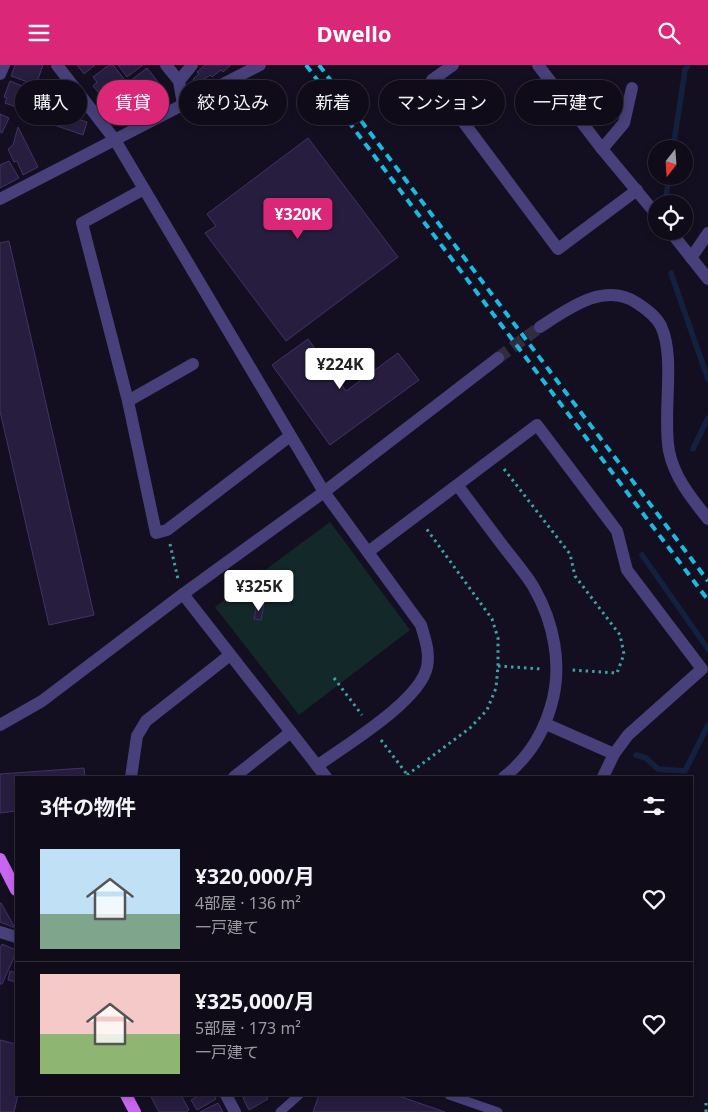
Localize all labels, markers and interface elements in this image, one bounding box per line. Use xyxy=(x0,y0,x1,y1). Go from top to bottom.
text: Dwello xyxy=(317,18,391,48)
icon: menu xyxy=(25,19,53,47)
icon: search xyxy=(655,19,683,47)
chip: 購入 xyxy=(15,80,87,125)
chip: 賃貸 xyxy=(97,80,169,125)
chip: 絞り込み xyxy=(179,80,287,125)
chip: 新着 xyxy=(297,80,369,125)
chip: マンション xyxy=(379,80,505,125)
chip: 一戸建て xyxy=(515,80,623,125)
north arrow xyxy=(648,140,692,185)
map controls xyxy=(648,140,693,240)
button: locate xyxy=(648,195,693,240)
pin: ¥320K xyxy=(263,197,333,240)
text: ¥320K xyxy=(274,203,322,225)
pin: ¥224K xyxy=(305,347,375,390)
text: ¥224K xyxy=(316,353,364,375)
pin: ¥325K xyxy=(224,569,294,612)
text: ¥325K xyxy=(235,575,283,597)
icon: filters xyxy=(640,792,668,820)
text: 3件の物件 xyxy=(40,793,136,821)
text: ¥320,000/月 xyxy=(195,862,315,890)
icon: home xyxy=(80,869,140,929)
icon: heart xyxy=(640,885,668,913)
text: 4部屋 · 136 m² xyxy=(195,892,301,914)
text: 一戸建て xyxy=(195,916,259,938)
text: ¥325,000/月 xyxy=(195,987,315,1015)
icon: home xyxy=(80,994,140,1054)
icon: heart xyxy=(640,1010,668,1038)
text: 5部屋 · 173 m² xyxy=(195,1017,301,1039)
text: 一戸建て xyxy=(195,1041,259,1063)

